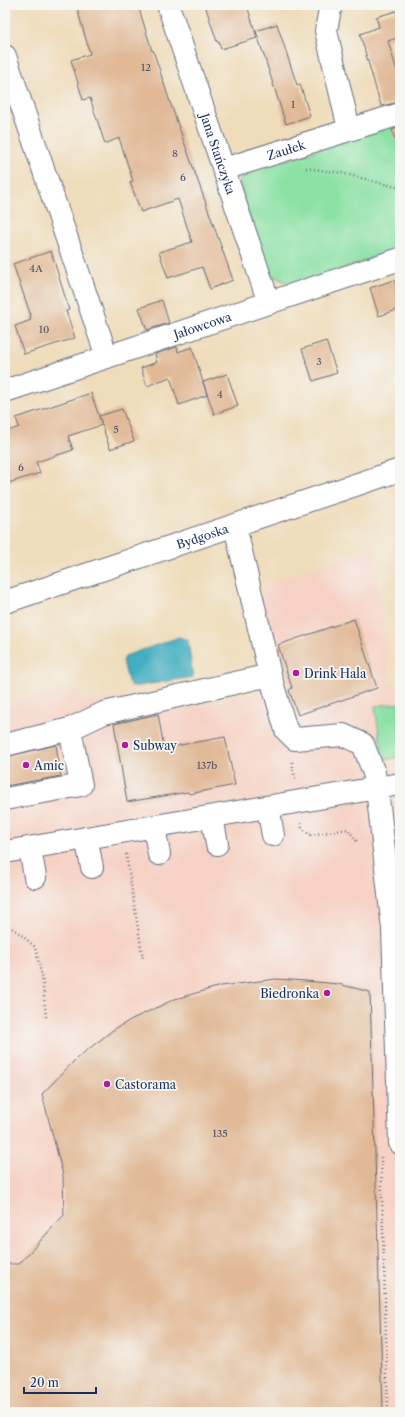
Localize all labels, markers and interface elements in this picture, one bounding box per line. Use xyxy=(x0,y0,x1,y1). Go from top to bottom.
house number: 12 xyxy=(141,61,151,74)
house number: 1 xyxy=(291,98,296,111)
street label: Jana Stańczyka xyxy=(197,109,239,197)
street label: Zaułek xyxy=(265,136,308,163)
house number: 8 xyxy=(172,147,178,160)
house number: 6 xyxy=(180,171,186,184)
house number: 4A xyxy=(29,262,43,275)
street label: Jałowcowa xyxy=(170,308,234,342)
house number: 10 xyxy=(39,323,49,336)
house number: 3 xyxy=(316,355,322,368)
house number: 4 xyxy=(217,388,223,401)
house number: 5 xyxy=(113,423,119,436)
house number: 6 xyxy=(18,461,24,474)
street label: Bydgoska xyxy=(174,520,231,552)
place label: Drink Hala xyxy=(304,666,367,681)
marker: Drink Hala xyxy=(291,668,301,678)
place label: Subway xyxy=(133,738,177,753)
marker: Subway xyxy=(120,740,130,750)
place label: Amic xyxy=(33,758,64,773)
house number: 137b xyxy=(197,759,217,772)
marker: Amic xyxy=(21,760,31,770)
place label: Biedronka xyxy=(260,986,320,1001)
marker: Biedronka xyxy=(322,988,332,998)
place label: Castorama xyxy=(115,1077,177,1092)
marker: Castorama xyxy=(102,1079,112,1089)
house number: 135 xyxy=(212,1127,228,1140)
scale bar xyxy=(24,1369,96,1395)
text: 20 m xyxy=(30,1375,59,1390)

